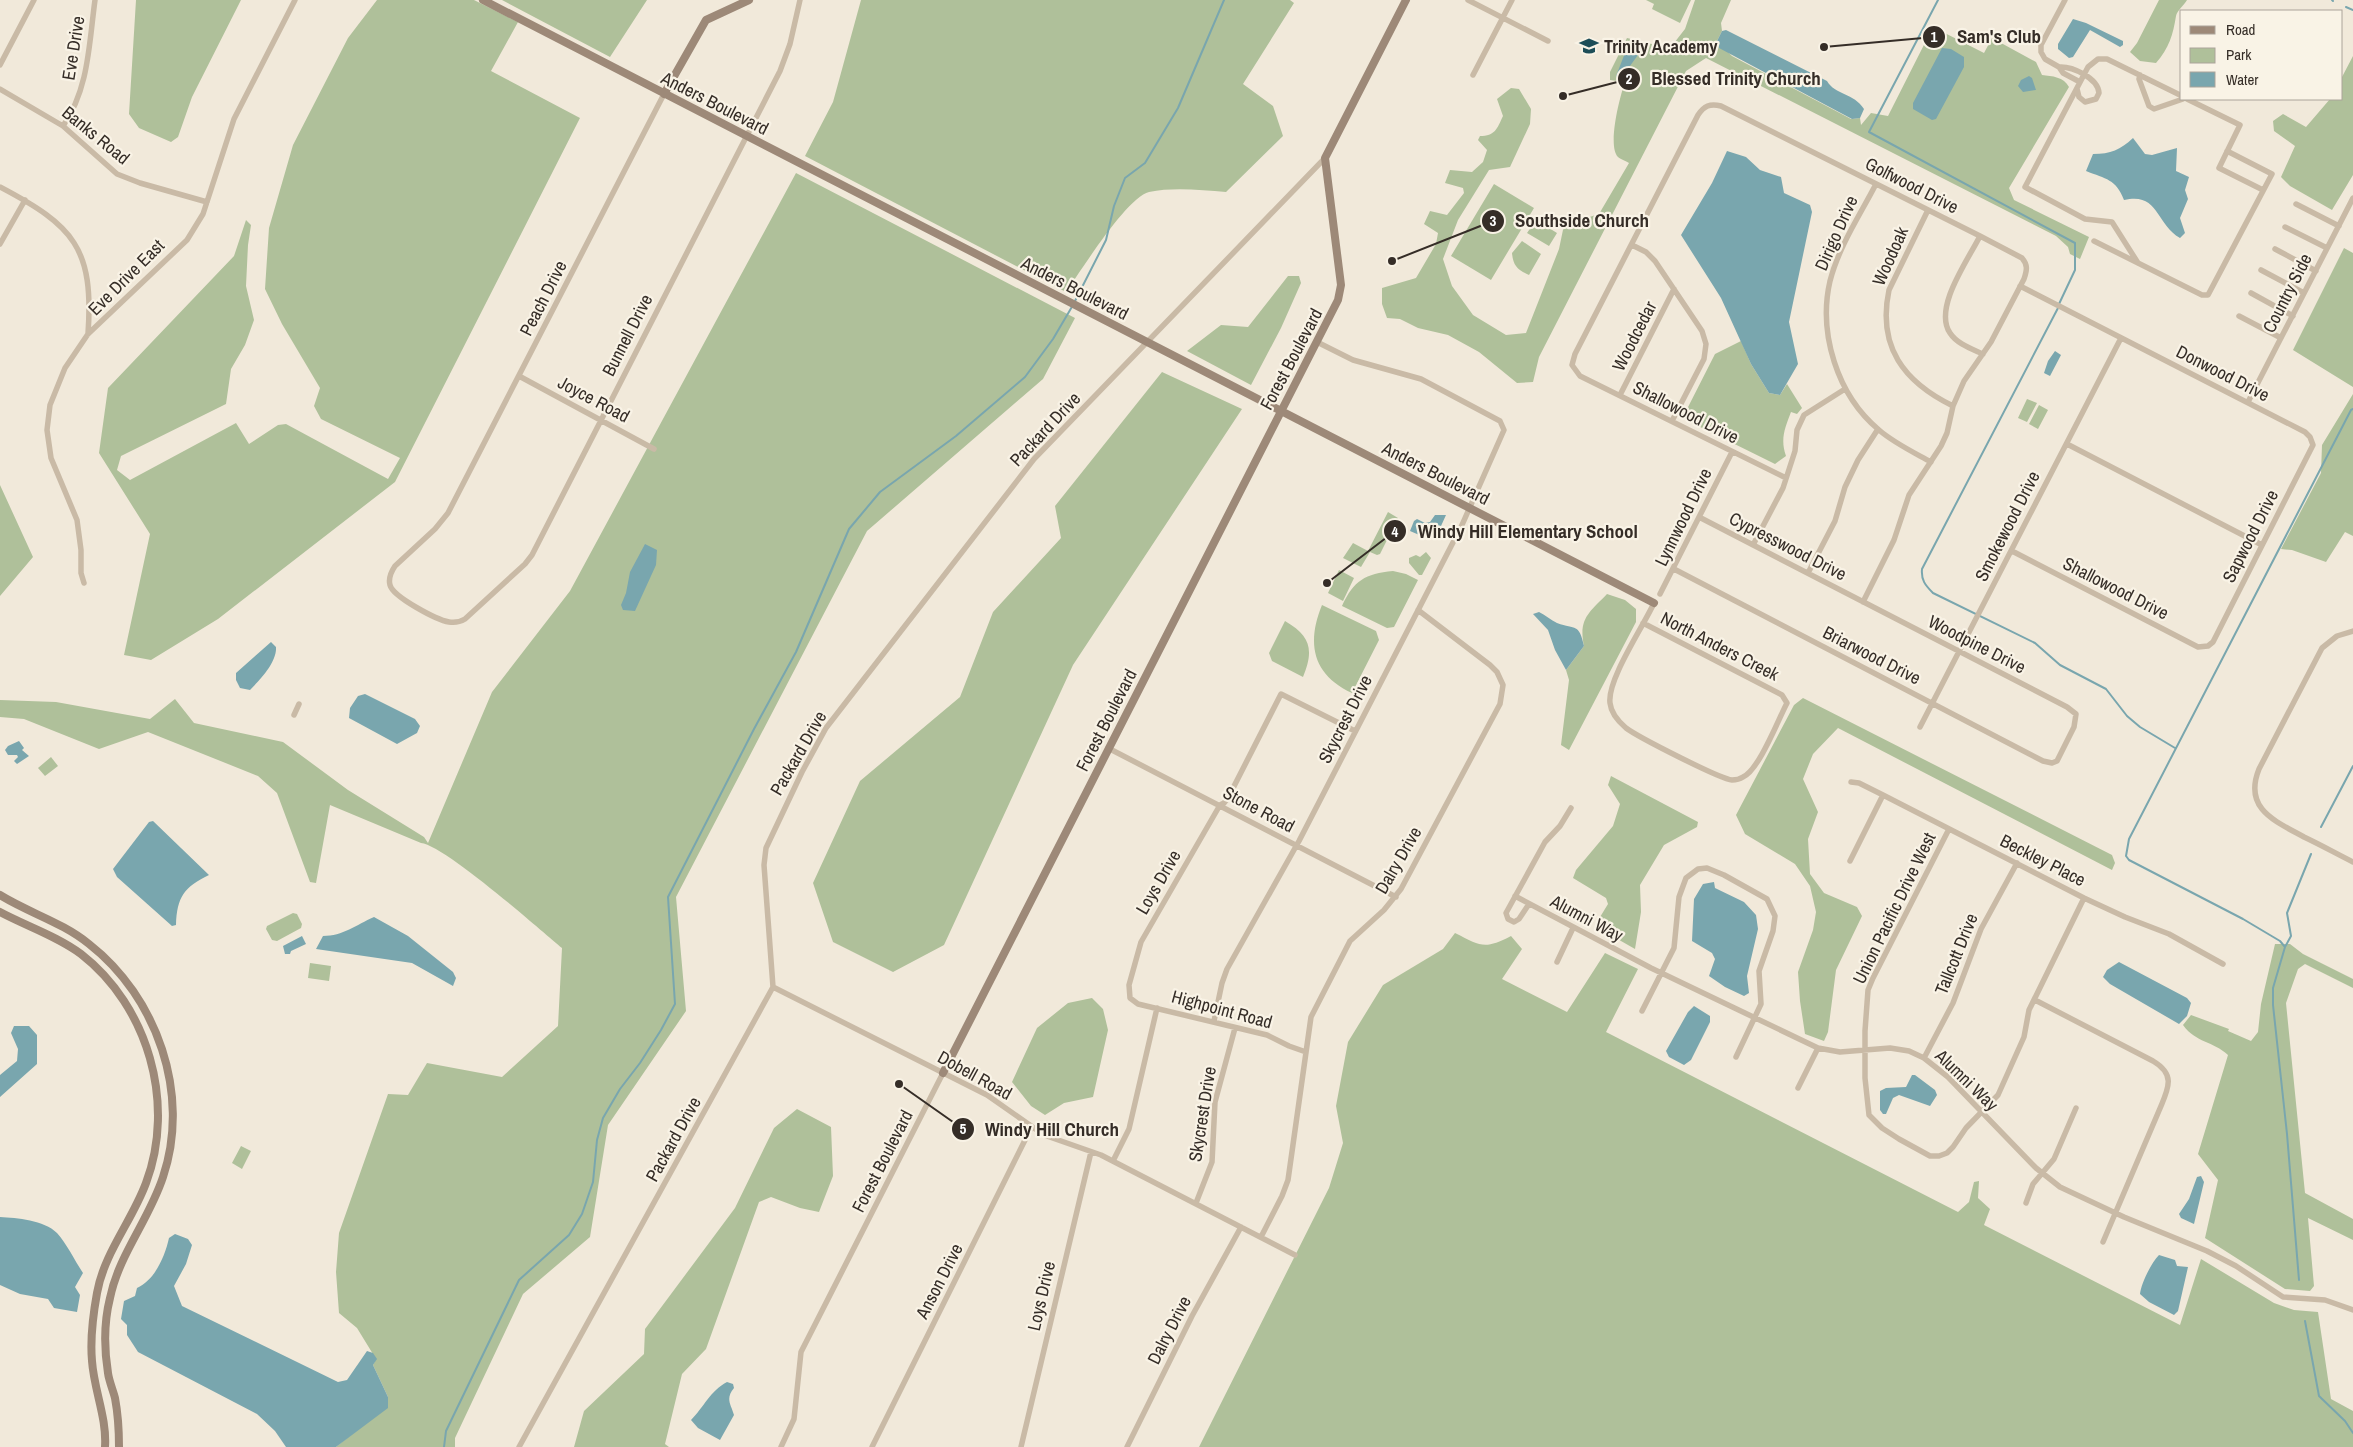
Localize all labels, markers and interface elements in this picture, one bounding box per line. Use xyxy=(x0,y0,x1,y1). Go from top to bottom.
legend xyxy=(2180,10,2343,100)
street label: Eve Drive xyxy=(56,14,90,82)
text: Road xyxy=(2226,19,2255,40)
callout: Sam's Club xyxy=(1922,20,2051,54)
text: Sam's Club xyxy=(1957,23,2041,49)
text: 1 xyxy=(1931,26,1938,47)
place label: Trinity Academy xyxy=(1604,34,1718,59)
school or university icon: Trinity Academy xyxy=(1578,35,1600,57)
text: Park xyxy=(2226,44,2252,65)
callout: Blessed Trinity Church xyxy=(1617,62,1831,96)
street label: Anders Boulevard xyxy=(656,65,773,141)
text: Blessed Trinity Church xyxy=(1651,65,1821,91)
text: 2 xyxy=(1626,68,1633,89)
text: Water xyxy=(2226,69,2258,90)
street label: Banks Road xyxy=(57,100,135,170)
street label: Golfwood Drive xyxy=(1861,151,1963,219)
street label: Dirigo Drive xyxy=(1808,192,1864,274)
callout: Southside Church xyxy=(1480,204,1659,238)
text: Southside Church xyxy=(1515,207,1649,233)
text: 3 xyxy=(1490,210,1497,231)
street label: Woodoak xyxy=(1866,222,1914,289)
street label: Eve Drive East xyxy=(82,233,170,321)
street label: Country Side xyxy=(2256,249,2318,337)
street label: Anders Boulevard xyxy=(1016,250,1133,326)
street label: Peach Drive xyxy=(513,256,573,340)
street label: Bunnell Drive xyxy=(596,290,658,380)
street label: Woodcedar xyxy=(1606,297,1662,375)
street label: Forest Boulevard xyxy=(1254,304,1328,414)
street label: Donwood Drive xyxy=(2172,339,2274,407)
street label: Joyce Road xyxy=(554,370,634,428)
street label: Shallowood Drive xyxy=(1629,375,1743,449)
street label: Packard Drive xyxy=(1004,386,1086,472)
street label: Anders Boulevard xyxy=(1377,435,1494,511)
street label: Lynnwood Drive xyxy=(1649,464,1717,570)
street label: Smokewood Drive xyxy=(1968,467,2046,585)
street label: Sapwood Drive xyxy=(2216,485,2284,587)
street label: Cypresswood Drive xyxy=(1725,506,1851,586)
callout: Windy Hill Elementary School xyxy=(1383,514,1648,548)
text: Windy Hill Elementary School xyxy=(1418,518,1638,544)
text: 4 xyxy=(1392,521,1399,542)
street label: Shallowood Drive xyxy=(2059,551,2173,625)
street label: North Anders Creek xyxy=(1657,605,1784,687)
street label: Woodpine Drive xyxy=(1924,609,2030,679)
street label: Briarwood Drive xyxy=(1819,620,1925,690)
street label: Forest Boulevard xyxy=(1070,665,1142,775)
street label: Skycrest Drive xyxy=(1312,671,1378,767)
street label: Packard Drive xyxy=(764,706,832,800)
street label: Stone Road xyxy=(1219,780,1299,838)
street label: Dalry Drive xyxy=(1369,822,1427,898)
street label: Union Pacific Drive West xyxy=(1846,828,1942,988)
street label: Beckley Place xyxy=(1996,828,2090,892)
street label: Loys Drive xyxy=(1130,845,1186,919)
street label: Alumni Way xyxy=(1545,888,1628,948)
street label: Tallcott Drive xyxy=(1928,910,1984,998)
street label: Highpoint Road xyxy=(1169,984,1275,1034)
street label: Alumni Way xyxy=(1929,1043,2005,1117)
street label: Dobell Road xyxy=(933,1044,1017,1106)
street label: Skycrest Drive xyxy=(1182,1065,1222,1163)
street label: Packard Drive xyxy=(639,1092,707,1186)
street label: Forest Boulevard xyxy=(846,1106,918,1216)
callout: Windy Hill Church xyxy=(950,1112,1129,1146)
text: Windy Hill Church xyxy=(985,1116,1119,1142)
text: 5 xyxy=(960,1118,967,1139)
street label: Anson Drive xyxy=(909,1239,969,1324)
street label: Loys Drive xyxy=(1021,1259,1061,1333)
street label: Dalry Drive xyxy=(1141,1291,1197,1369)

